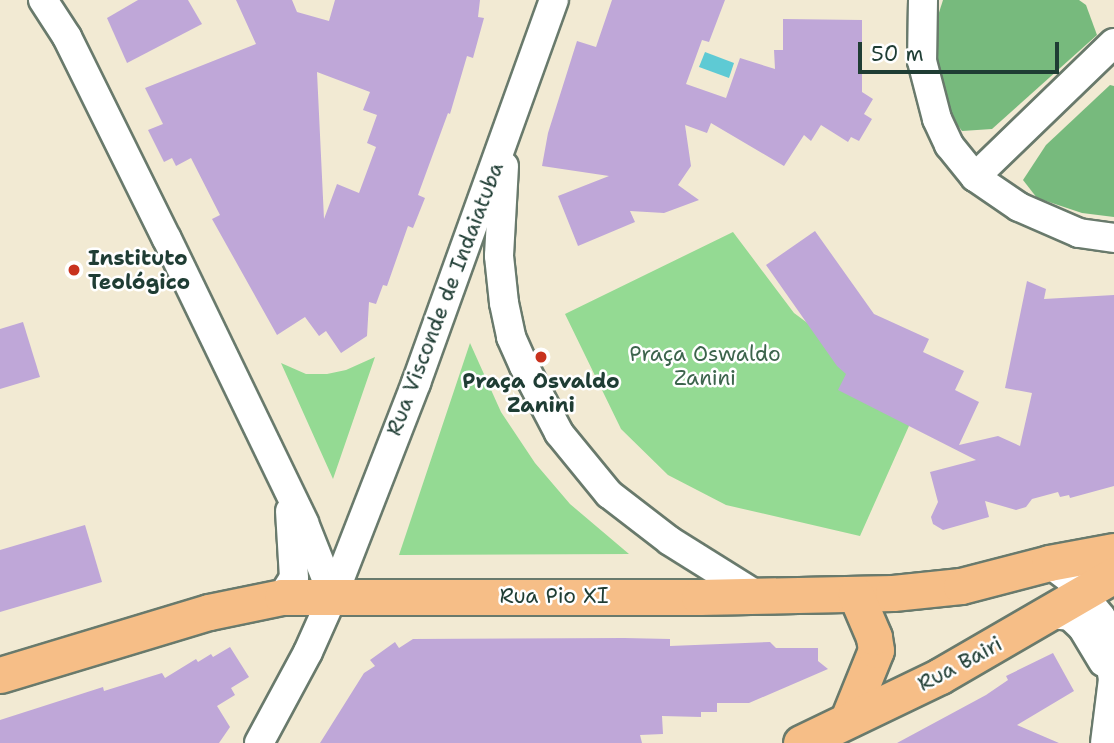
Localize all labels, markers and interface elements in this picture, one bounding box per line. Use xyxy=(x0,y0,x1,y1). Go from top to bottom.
scale bar xyxy=(862,28,1063,72)
text: 50 m xyxy=(871,40,924,68)
street label: Rua Visconde de Indaiatuba xyxy=(381,159,509,439)
place label: Instituto Teológico xyxy=(88,245,190,295)
marker: Instituto Teológico xyxy=(66,262,82,278)
park label: Praça Oswaldo Zanini xyxy=(629,341,781,391)
marker: Praça Osvaldo Zanini xyxy=(533,349,549,365)
place label: Praça Osvaldo Zanini xyxy=(462,368,620,418)
street label: Rua Pio XI xyxy=(499,583,609,609)
street label: Rua Bairi xyxy=(913,631,1007,697)

